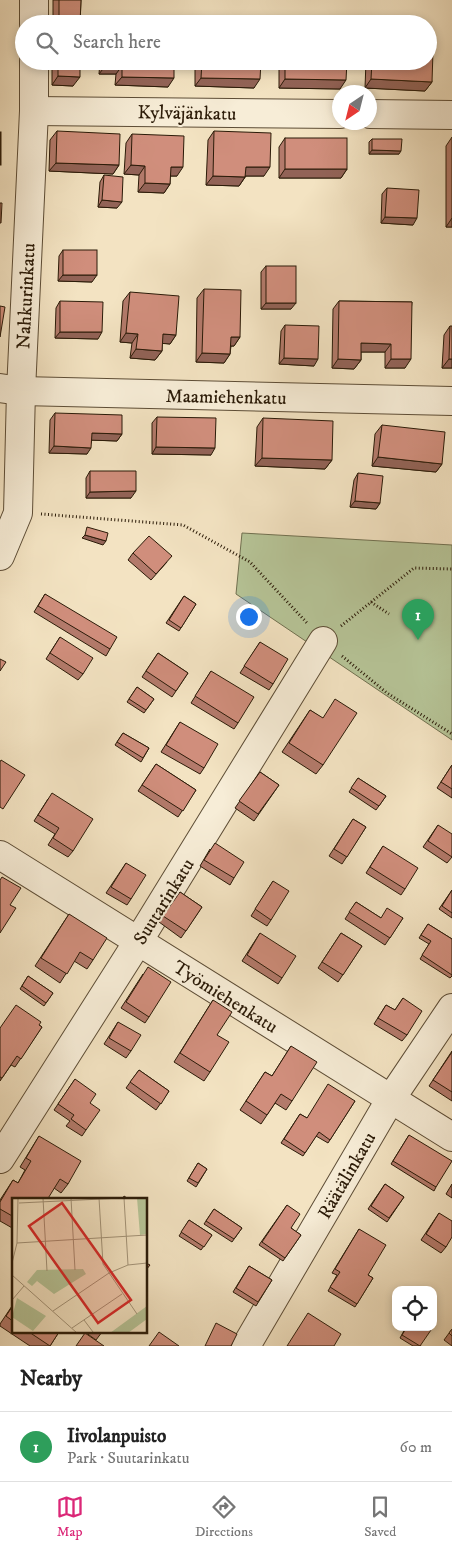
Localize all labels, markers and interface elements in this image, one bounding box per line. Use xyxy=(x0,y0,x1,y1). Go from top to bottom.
search box xyxy=(15,15,437,70)
icon: search xyxy=(33,29,61,57)
text: Search here xyxy=(73,31,161,54)
north arrow xyxy=(332,85,377,130)
street label: Kylväjänkatu xyxy=(137,101,236,126)
street label: Nahkurinkatu xyxy=(12,242,41,350)
street label: Maamiehenkatu xyxy=(165,385,287,410)
pin: 1 xyxy=(402,599,434,640)
your location xyxy=(236,604,262,630)
street label: Suutarinkatu xyxy=(129,855,200,949)
street label: Työmiehenkatu xyxy=(169,956,282,1039)
street label: Räätälinkatu xyxy=(313,1128,381,1223)
inset map xyxy=(12,1198,148,1334)
map controls xyxy=(392,1286,437,1331)
button: locate xyxy=(392,1286,437,1331)
text: Nearby xyxy=(20,1366,82,1392)
text: Iivolanpuisto xyxy=(67,1425,166,1448)
text: 1 xyxy=(33,1437,39,1457)
text: 60 m xyxy=(400,1437,432,1457)
text: Park · Suutarinkatu xyxy=(67,1448,189,1468)
tab: Map xyxy=(56,1493,84,1541)
tab: Directions xyxy=(195,1493,253,1541)
tab: Saved xyxy=(364,1493,396,1541)

